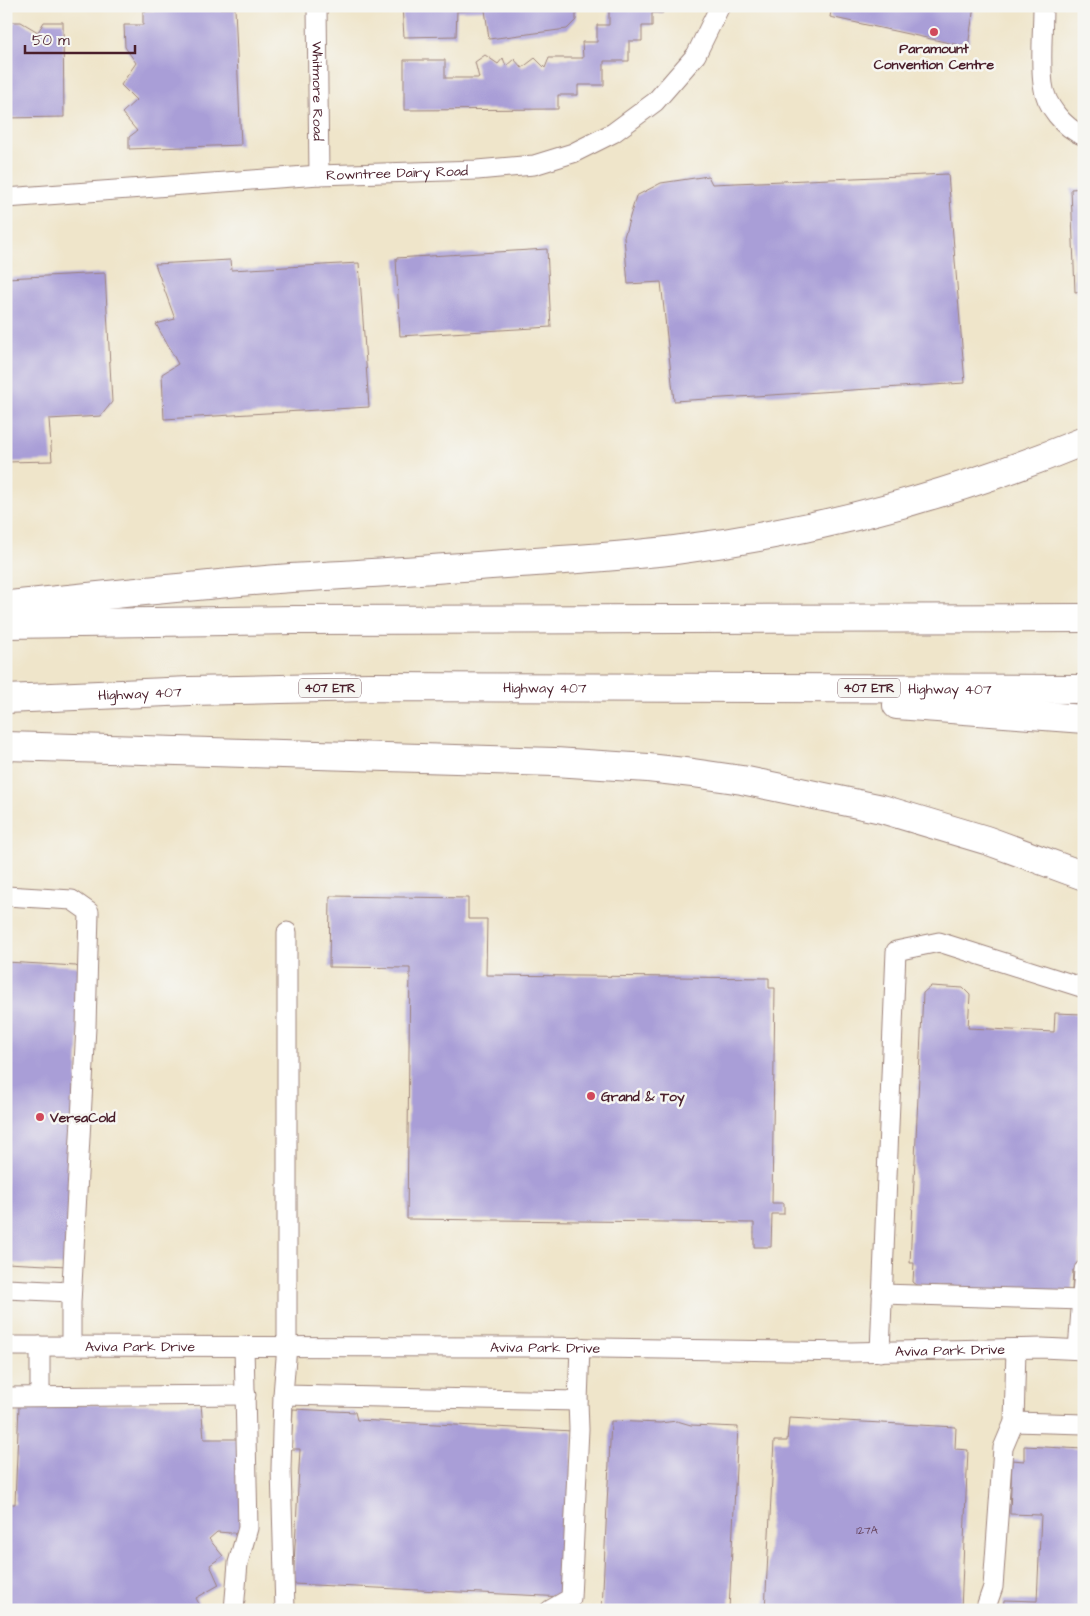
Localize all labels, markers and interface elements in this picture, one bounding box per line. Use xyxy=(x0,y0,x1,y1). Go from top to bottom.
scale bar xyxy=(25,22,135,54)
marker: Paramount Convention Centre xyxy=(928,26,940,38)
text: 50 m xyxy=(32,30,70,51)
place label: Paramount Convention Centre xyxy=(874,39,995,75)
street label: Whitmore Road xyxy=(306,41,328,141)
street label: Rowntree Dairy Road xyxy=(326,161,468,186)
road number: 407 ETR xyxy=(299,678,361,698)
street label: Highway 407 xyxy=(503,678,587,699)
road number: 407 ETR xyxy=(838,678,900,698)
street label: Highway 407 xyxy=(908,680,992,700)
street label: Highway 407 xyxy=(98,682,182,706)
place label: Grand & Toy xyxy=(601,1087,685,1107)
marker: Grand & Toy xyxy=(585,1090,597,1102)
place label: VersaCold xyxy=(49,1108,116,1128)
marker: VersaCold xyxy=(34,1111,46,1123)
street label: Aviva Park Drive xyxy=(85,1337,196,1357)
street label: Aviva Park Drive xyxy=(490,1338,601,1359)
street label: Aviva Park Drive xyxy=(895,1340,1006,1362)
house number: 127A xyxy=(856,1523,878,1538)

